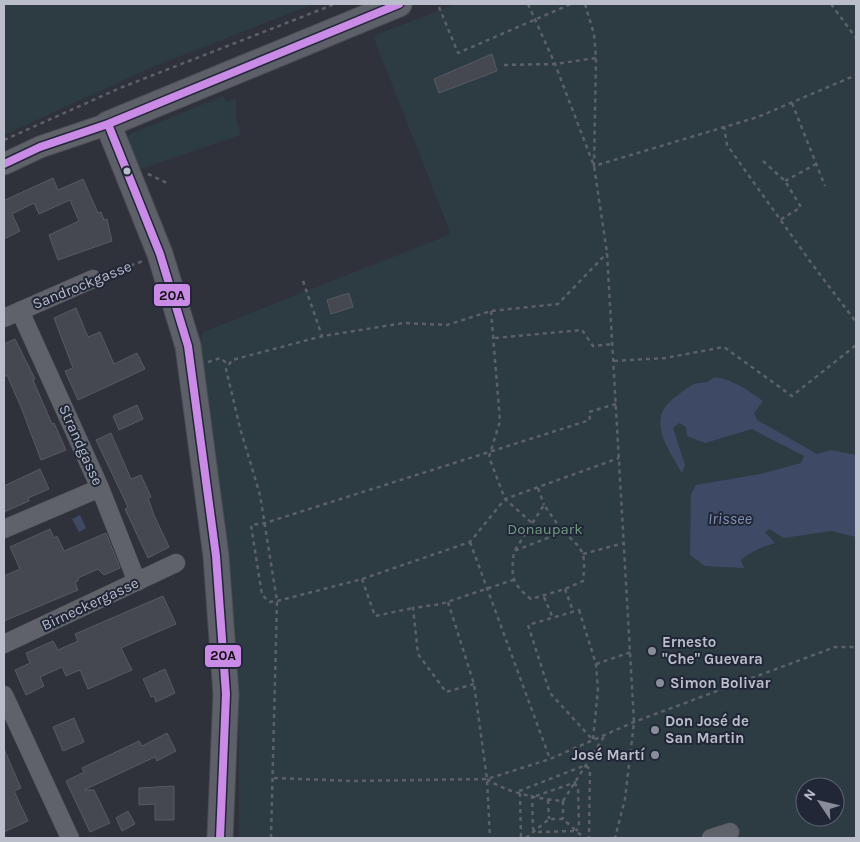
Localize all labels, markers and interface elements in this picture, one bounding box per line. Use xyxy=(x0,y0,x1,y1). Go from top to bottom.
unlabelled marker xyxy=(122,166,132,176)
street label: Sandrockgasse xyxy=(30,257,134,313)
line badge: 20A xyxy=(153,283,191,307)
text: 20A xyxy=(159,287,185,304)
street label: Strandgasse xyxy=(55,402,107,488)
water label: Irissee xyxy=(708,509,752,528)
park label: Donaupark xyxy=(507,520,583,538)
street label: Birneckergasse xyxy=(39,574,141,634)
place label: Ernesto "Che" Guevara xyxy=(662,633,763,668)
line badge: 20A xyxy=(204,644,242,668)
marker: Ernesto "Che" Guevara xyxy=(646,645,658,657)
text: 20A xyxy=(210,647,236,664)
place label: Simon Bolivar xyxy=(670,674,771,692)
marker: Simon Bolivar xyxy=(654,677,666,689)
place label: Don José de San Martin xyxy=(665,712,749,747)
marker: Don José de San Martin xyxy=(649,724,661,736)
place label: José Martí xyxy=(572,746,646,764)
marker: José Martí xyxy=(649,749,661,761)
north arrow xyxy=(795,777,845,827)
text: N xyxy=(800,786,820,804)

